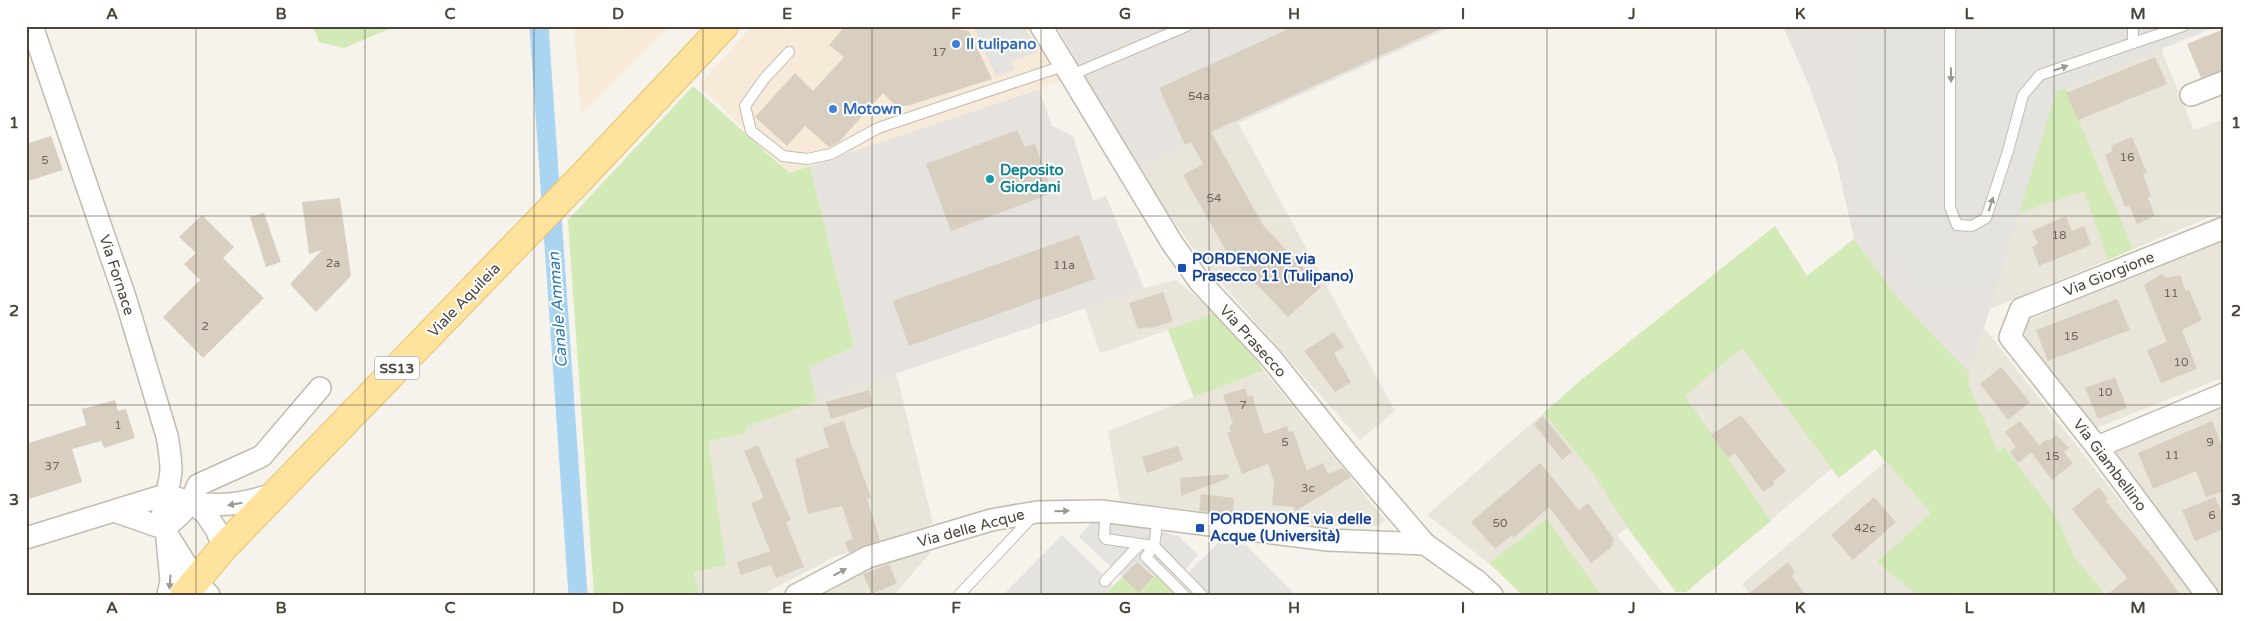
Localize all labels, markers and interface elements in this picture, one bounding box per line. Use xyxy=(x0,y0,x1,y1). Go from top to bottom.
text: A xyxy=(106,4,118,24)
text: B xyxy=(275,4,287,24)
text: C xyxy=(444,4,456,24)
text: D xyxy=(612,4,624,24)
text: E xyxy=(782,4,792,24)
text: F xyxy=(951,4,961,24)
text: G xyxy=(1119,4,1131,24)
text: H xyxy=(1288,4,1300,24)
text: I xyxy=(1461,4,1465,24)
text: J xyxy=(1627,4,1636,24)
text: K xyxy=(1795,4,1806,24)
text: L xyxy=(1964,4,1974,24)
text: M xyxy=(2130,4,2146,24)
place label: Il tulipano xyxy=(966,35,1036,54)
marker: Il tulipano xyxy=(950,38,962,50)
house number: 17 xyxy=(931,45,947,59)
one-way arrow xyxy=(2054,63,2069,71)
one-way arrow xyxy=(1947,67,1955,83)
house number: 54a xyxy=(1188,89,1210,103)
place label: Motown xyxy=(843,100,902,118)
marker: Motown xyxy=(827,103,839,115)
text: 1 xyxy=(9,113,19,133)
text: 1 xyxy=(2231,113,2241,133)
house number: 16 xyxy=(2119,150,2135,164)
house number: 5 xyxy=(41,153,49,167)
place label: Deposito Giordani xyxy=(1000,161,1064,196)
marker: Deposito Giordani xyxy=(984,173,996,185)
house number: 54 xyxy=(1206,191,1222,205)
one-way arrow xyxy=(1988,197,1995,212)
house number: 18 xyxy=(2051,228,2067,242)
street label: Via Fornace xyxy=(96,232,138,318)
street label: Via Giorgione xyxy=(2061,248,2157,300)
water label: Canale Amman xyxy=(544,250,572,369)
place label: PORDENONE via Prasecco 11 (Tulipano) xyxy=(1192,250,1354,286)
house number: 2a xyxy=(326,256,340,270)
house number: 11a xyxy=(1053,258,1075,272)
street label: Viale Aquileia xyxy=(424,259,504,341)
marker: PORDENONE via Prasecco 11 (Tulipano) xyxy=(1176,262,1188,274)
house number: 11 xyxy=(2163,286,2179,300)
text: 2 xyxy=(9,301,19,321)
street label: Via Prasecco xyxy=(1216,301,1290,381)
text: 2 xyxy=(2231,301,2241,321)
house number: 2 xyxy=(201,319,209,333)
house number: 15 xyxy=(2063,329,2079,343)
house number: 10 xyxy=(2173,355,2189,369)
road number: SS13 xyxy=(374,356,420,379)
house number: 10 xyxy=(2097,385,2113,399)
house number: 7 xyxy=(1239,398,1247,412)
street label: Via Giambellino xyxy=(2069,415,2151,515)
house number: 1 xyxy=(114,418,122,432)
house number: 5 xyxy=(1281,435,1289,449)
house number: 9 xyxy=(2206,435,2214,449)
house number: 11 xyxy=(2164,448,2180,462)
house number: 15 xyxy=(2044,449,2060,463)
house number: 37 xyxy=(44,459,60,473)
house number: 3c xyxy=(1301,481,1315,495)
text: 3 xyxy=(9,490,19,510)
text: 3 xyxy=(2231,490,2241,510)
one-way arrow xyxy=(226,501,242,509)
street label: Via delle Acque xyxy=(915,505,1027,551)
one-way arrow xyxy=(1054,507,1070,515)
house number: 6 xyxy=(2208,508,2216,522)
place label: PORDENONE via delle Acque (Università) xyxy=(1210,510,1372,546)
house number: 50 xyxy=(1492,516,1508,530)
house number: 42c xyxy=(1854,521,1876,535)
marker: PORDENONE via delle Acque (Università) xyxy=(1194,522,1206,534)
one-way arrow xyxy=(832,568,847,576)
one-way arrow xyxy=(165,574,173,590)
text: A xyxy=(106,598,118,618)
text: B xyxy=(275,598,287,618)
text: C xyxy=(444,598,456,618)
text: D xyxy=(612,598,624,618)
text: E xyxy=(782,598,792,618)
text: F xyxy=(951,598,961,618)
text: G xyxy=(1119,598,1131,618)
text: H xyxy=(1288,598,1300,618)
text: I xyxy=(1461,598,1465,618)
text: J xyxy=(1627,598,1636,618)
text: K xyxy=(1795,598,1806,618)
text: L xyxy=(1964,598,1974,618)
text: M xyxy=(2130,598,2146,618)

